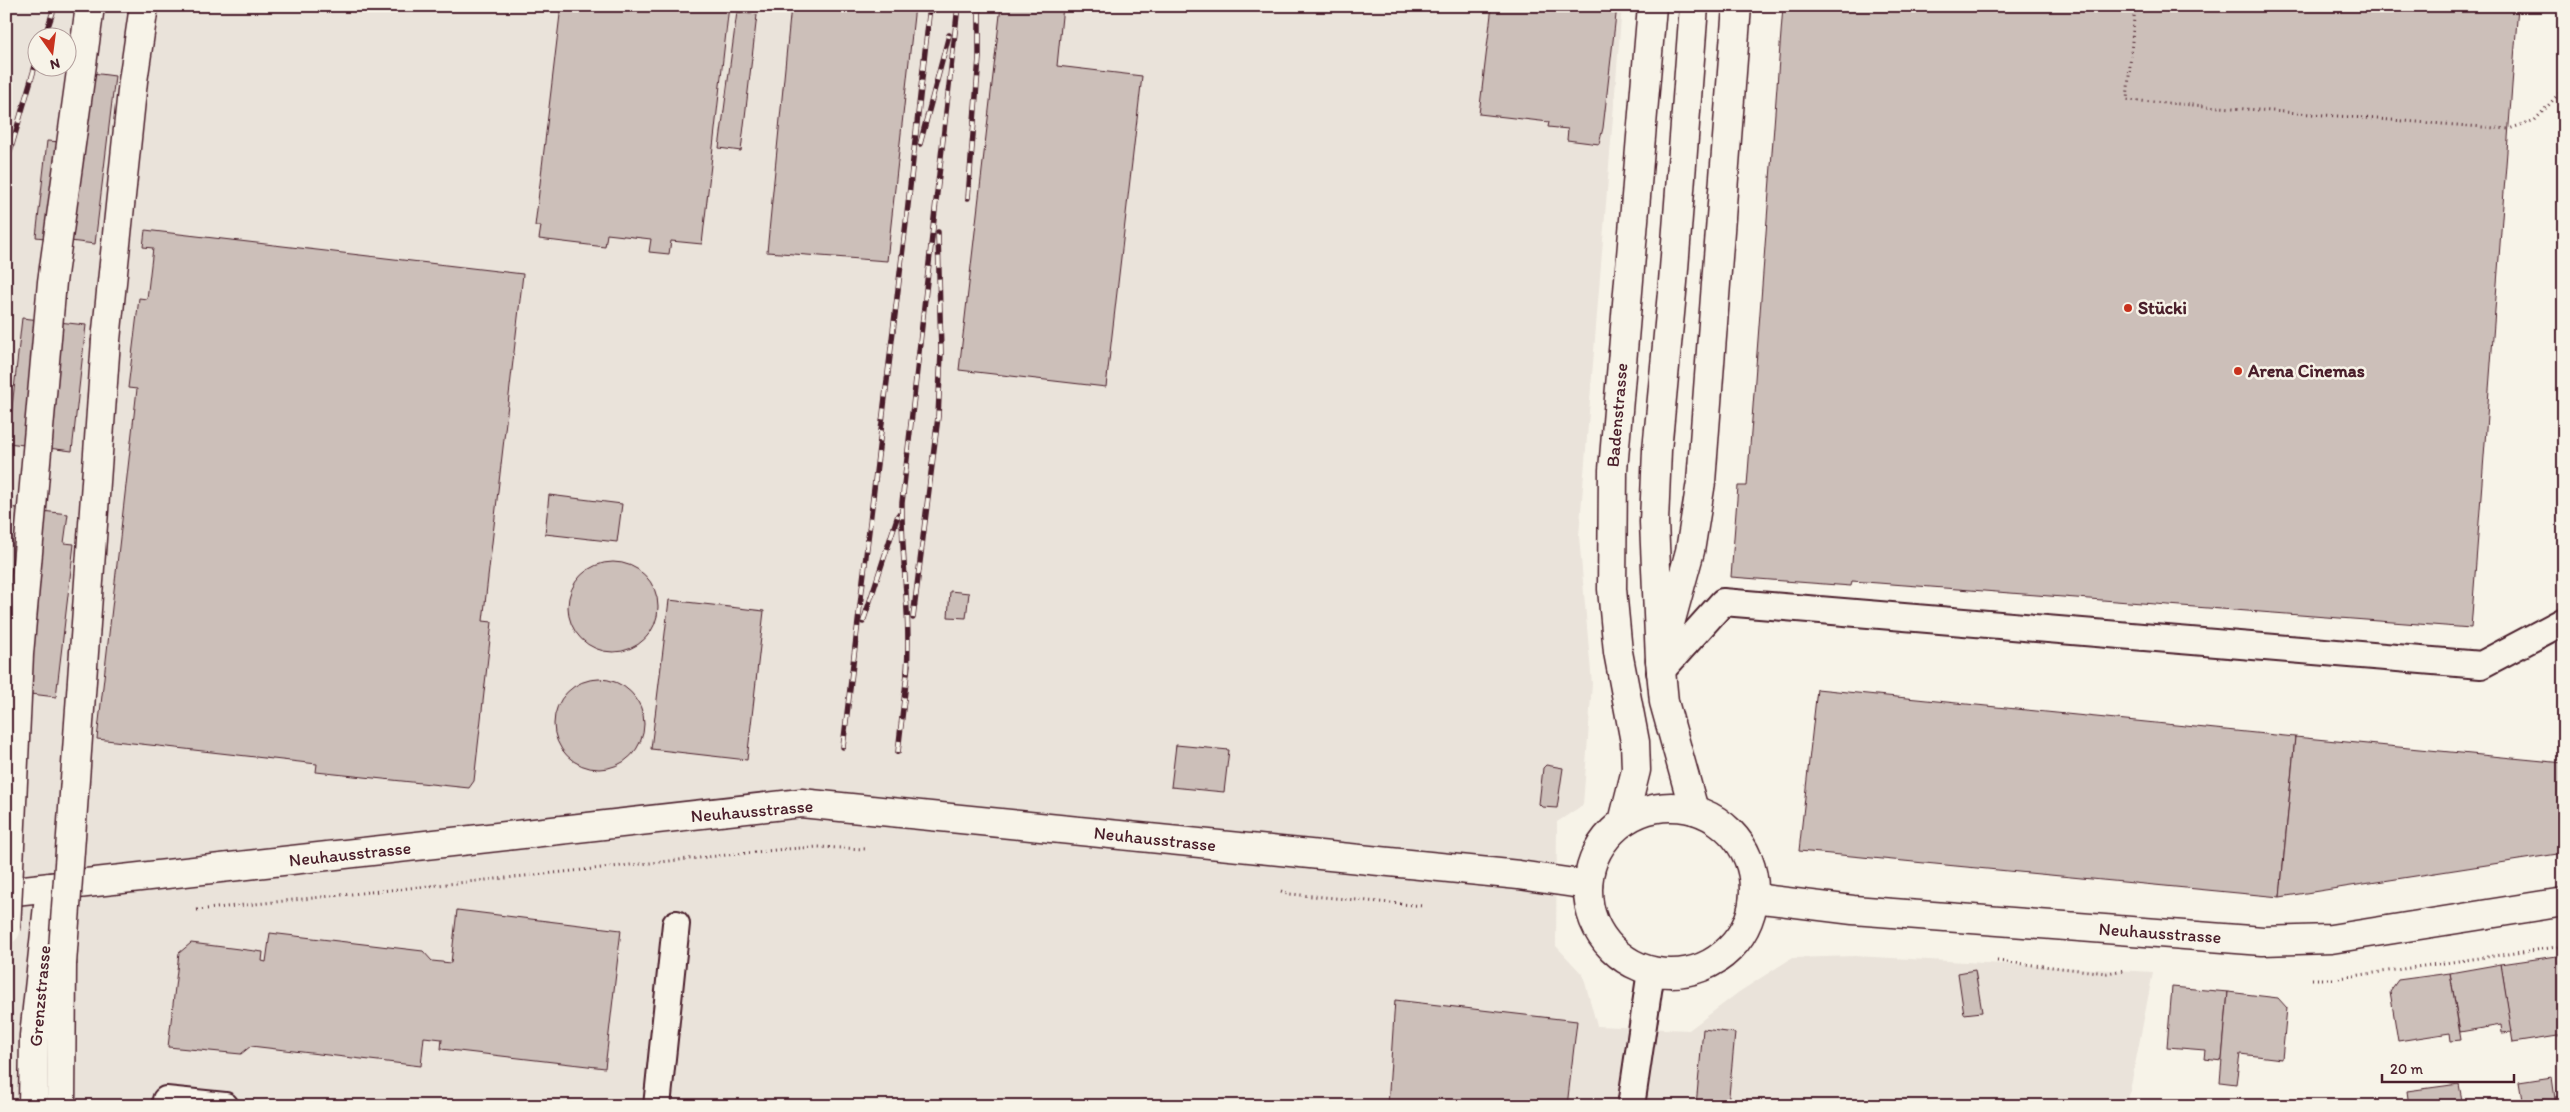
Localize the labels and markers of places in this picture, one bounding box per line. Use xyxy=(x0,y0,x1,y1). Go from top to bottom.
place label: Stücki xyxy=(2138,297,2187,319)
marker: Stücki xyxy=(2122,302,2134,314)
place label: Arena Cinemas xyxy=(2247,360,2365,382)
marker: Arena Cinemas xyxy=(2232,365,2244,377)

